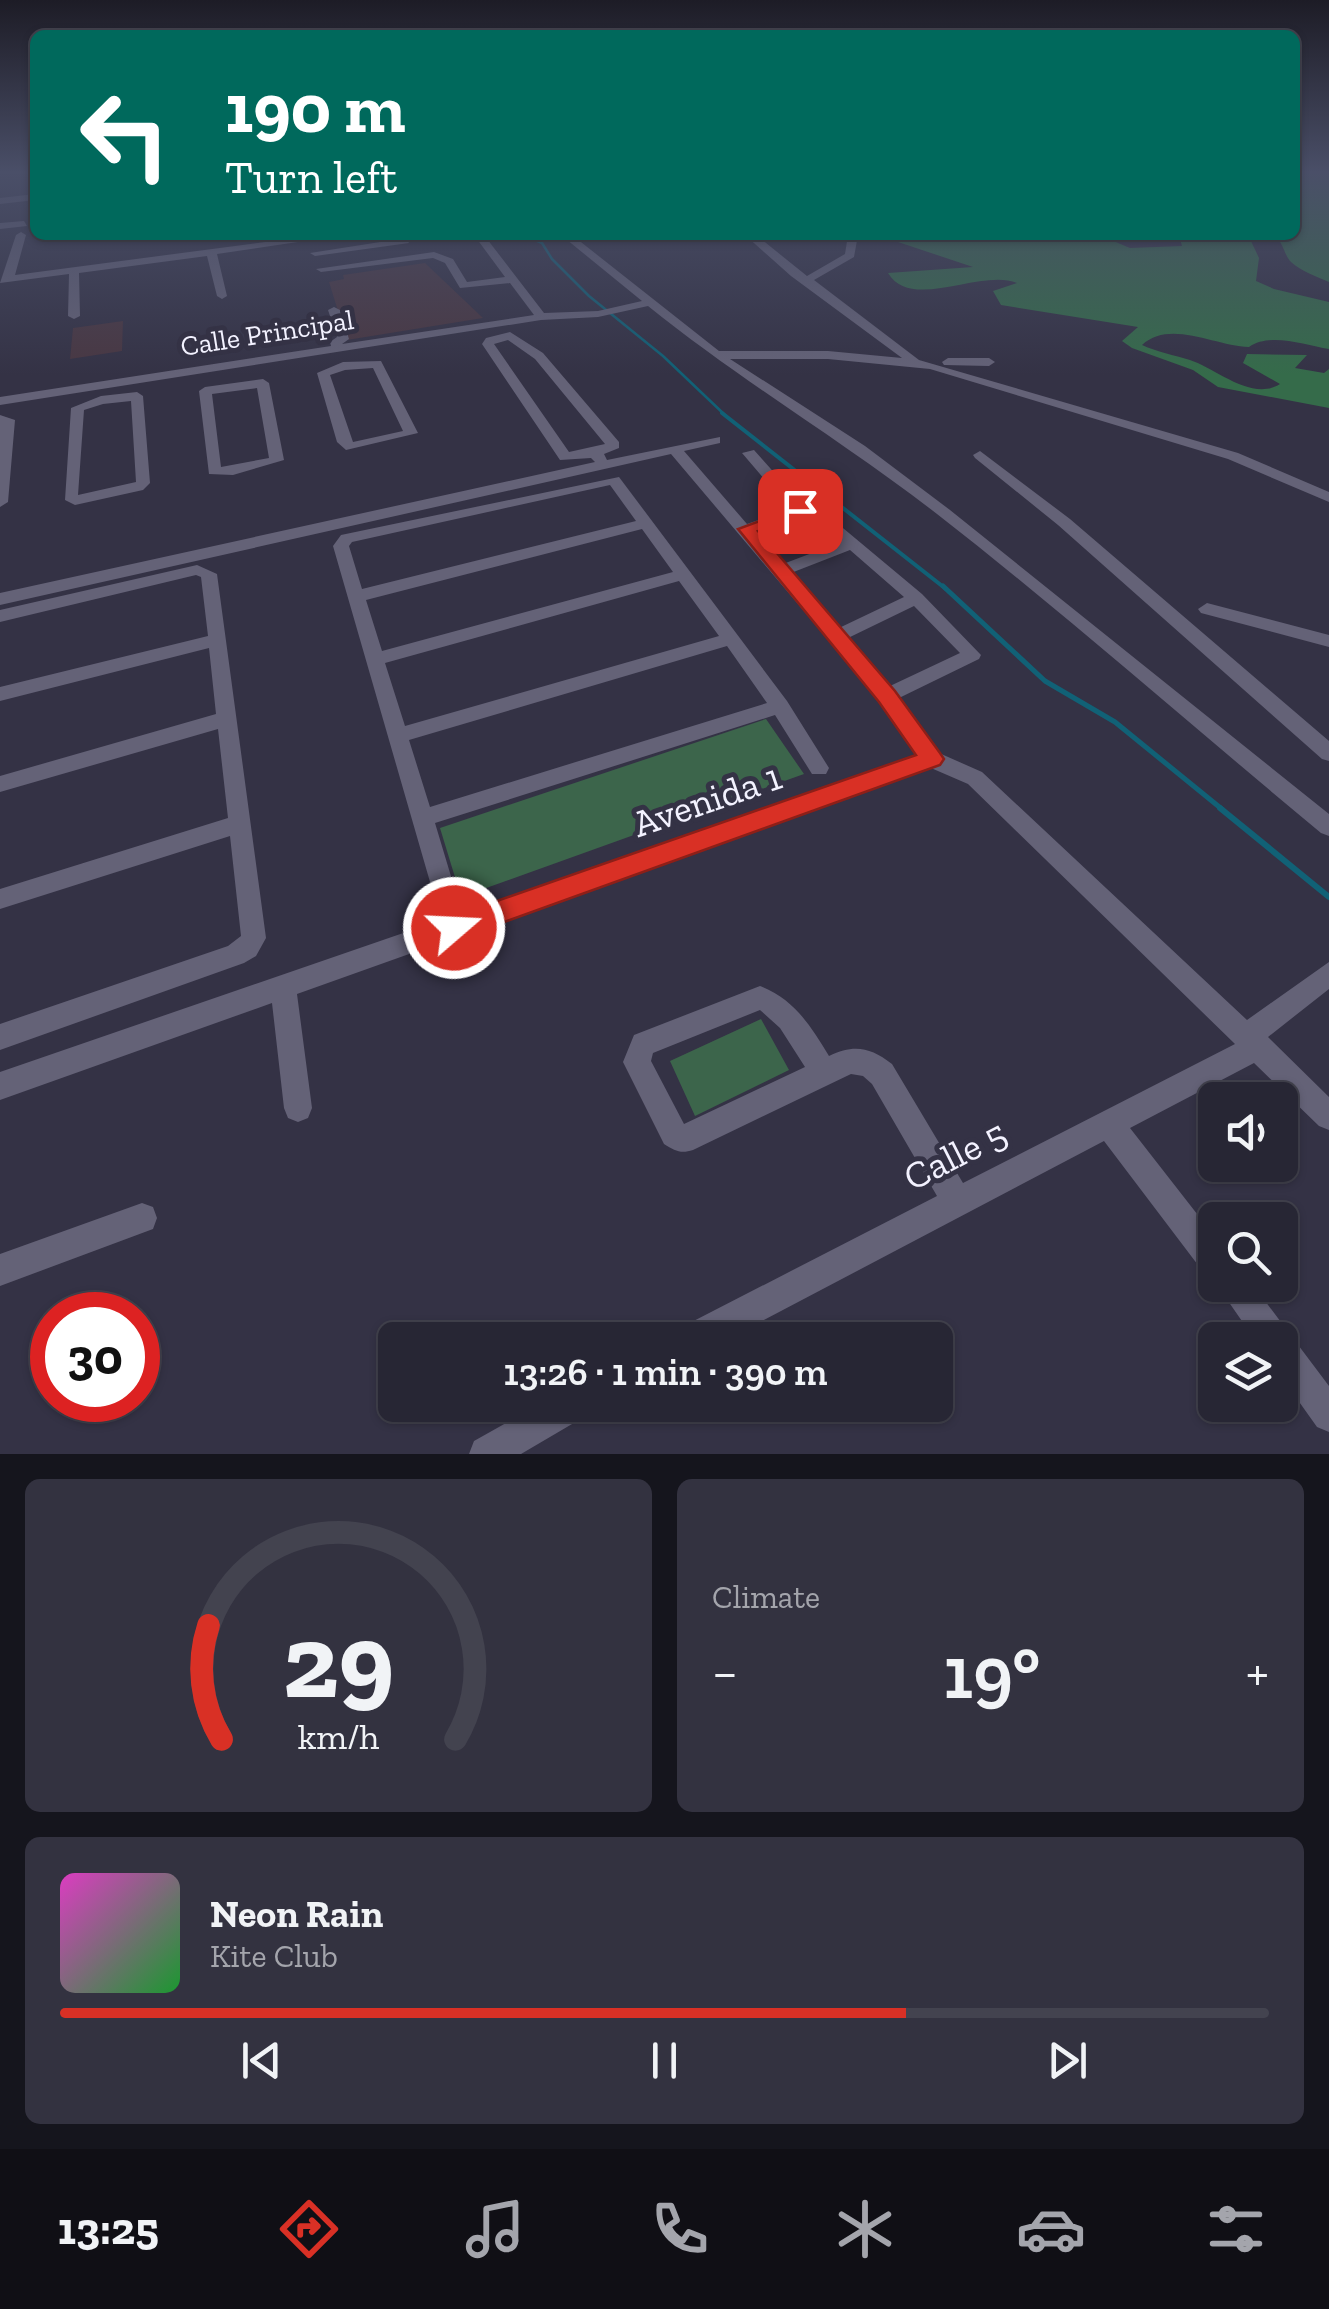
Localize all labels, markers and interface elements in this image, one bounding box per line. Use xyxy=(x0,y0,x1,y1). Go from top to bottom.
text: 190 m xyxy=(225,66,405,150)
icon: left xyxy=(60,70,190,200)
text: Turn left xyxy=(225,151,397,205)
street label: Calle Principal xyxy=(178,303,356,363)
pin xyxy=(758,469,843,554)
icon: arrive xyxy=(773,484,828,539)
street label: Avenida 1 xyxy=(627,753,787,847)
position arrow xyxy=(402,876,506,980)
map controls xyxy=(1198,1082,1298,1422)
button: sound xyxy=(1198,1082,1298,1182)
street label: Calle 5 xyxy=(896,1110,1014,1200)
button: search xyxy=(1198,1202,1298,1302)
speed limit sign: 30 xyxy=(30,1292,160,1422)
button: layers xyxy=(1198,1322,1298,1422)
text: 13:26 · 1 min · 390 m xyxy=(504,1349,827,1395)
text: Climate xyxy=(712,1578,820,1616)
text: 29 xyxy=(283,1599,394,1724)
text: 19° xyxy=(943,1627,1040,1717)
text: − xyxy=(712,1639,738,1705)
text: + xyxy=(1246,1639,1269,1705)
text: km/h xyxy=(298,1715,379,1758)
text: Neon Rain xyxy=(210,1891,383,1937)
text: Kite Club xyxy=(210,1937,338,1975)
icon: previous xyxy=(234,2033,289,2088)
icon: pause xyxy=(637,2033,692,2088)
icon: next xyxy=(1040,2033,1095,2088)
icon: directions xyxy=(274,2194,344,2264)
icon: music xyxy=(460,2194,530,2264)
icon: phone xyxy=(645,2194,715,2264)
icon: climate xyxy=(830,2194,900,2264)
icon: car xyxy=(1016,2194,1086,2264)
icon: filters xyxy=(1201,2194,1271,2264)
text: 13:25 xyxy=(58,2202,159,2256)

